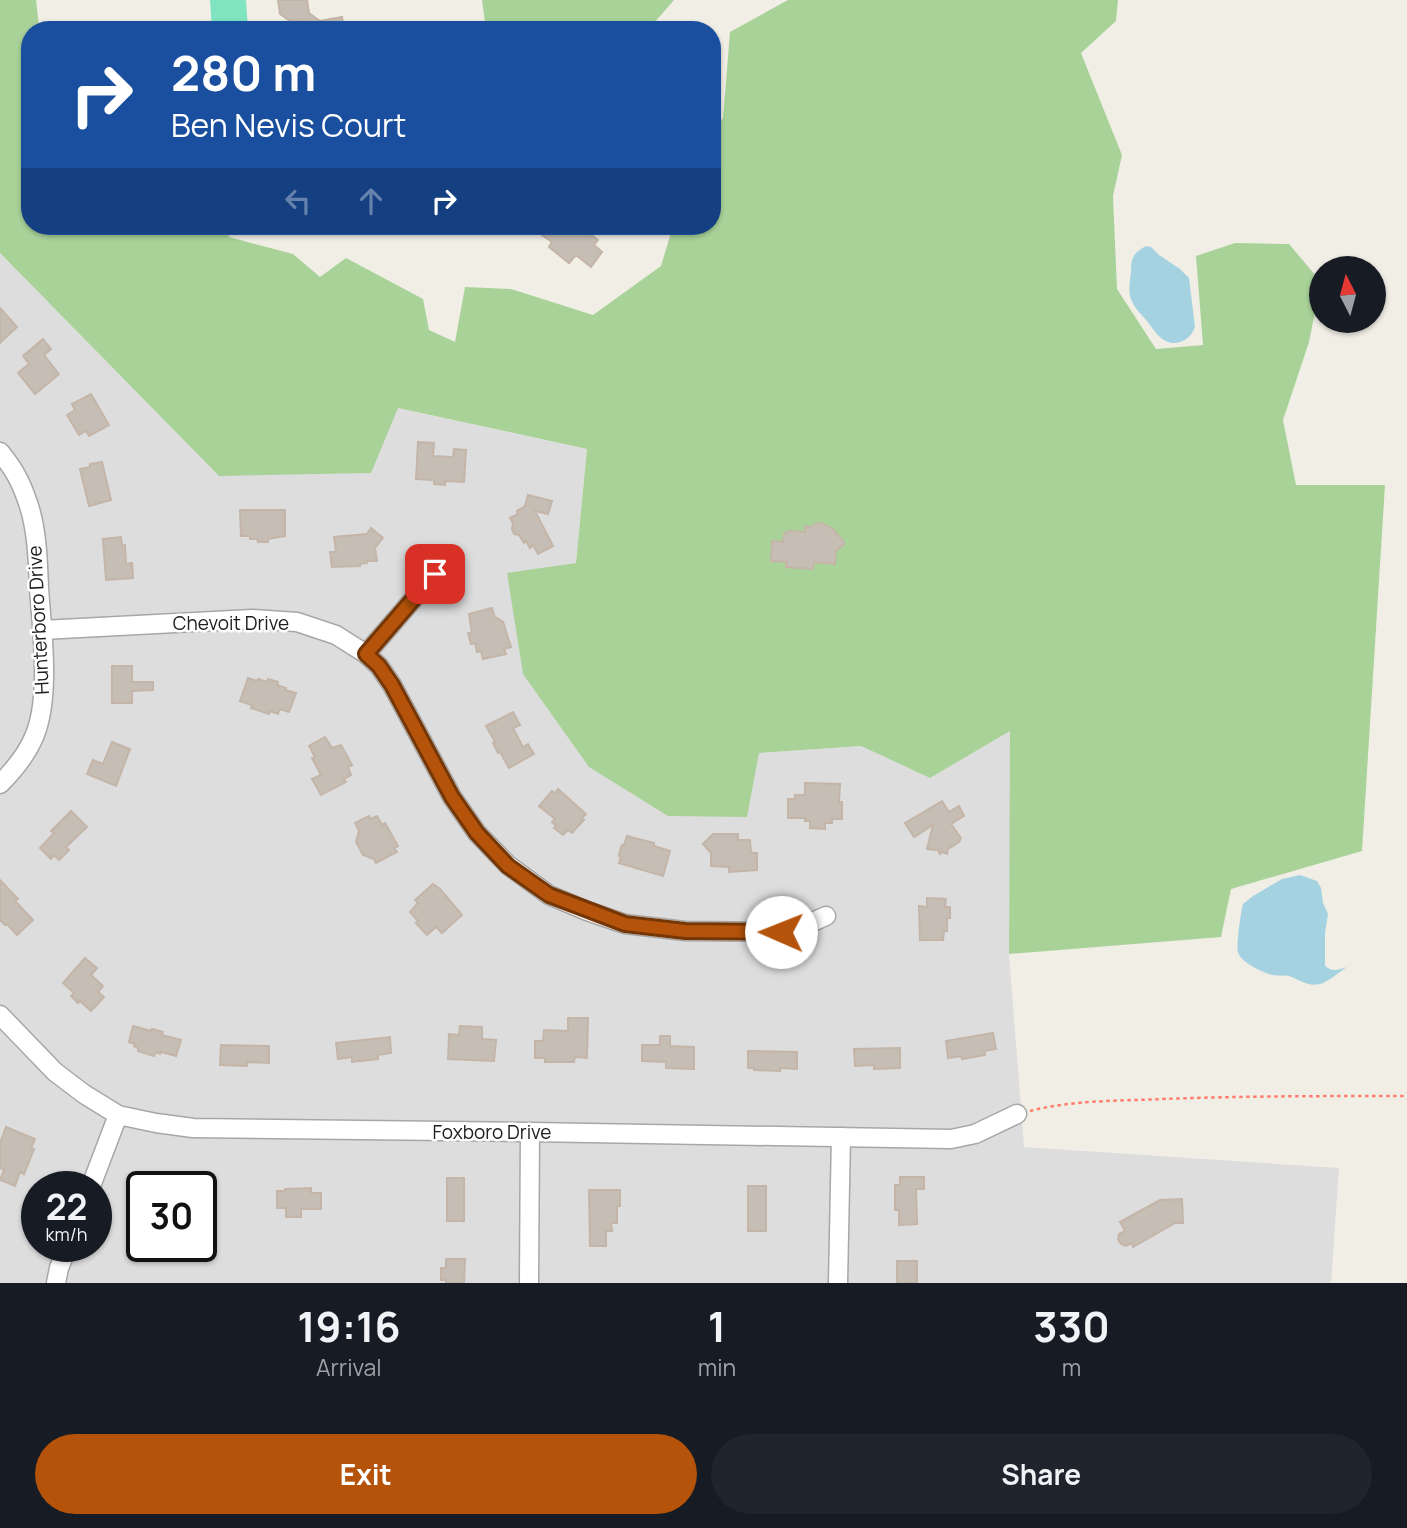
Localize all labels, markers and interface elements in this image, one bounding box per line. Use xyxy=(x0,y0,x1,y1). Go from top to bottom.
text: 280 m xyxy=(171,39,316,106)
icon: right xyxy=(56,49,147,140)
text: Ben Nevis Court xyxy=(171,103,406,147)
icon: left xyxy=(279,182,317,220)
icon: ahead xyxy=(352,182,390,220)
icon: right xyxy=(425,182,463,220)
north arrow xyxy=(1309,256,1386,332)
map controls xyxy=(1309,256,1386,333)
pin xyxy=(405,544,465,604)
street label: Hunterboro Drive xyxy=(21,545,55,695)
icon: arrive xyxy=(416,555,454,593)
street label: Chevoit Drive xyxy=(173,610,289,636)
position arrow xyxy=(744,895,818,969)
street label: Foxboro Drive xyxy=(433,1119,551,1145)
speed limit sign: 30 xyxy=(126,1171,217,1262)
text: 22 xyxy=(46,1183,87,1231)
text: km/h xyxy=(46,1222,87,1246)
text: 19:16 xyxy=(297,1297,401,1355)
text: 1 xyxy=(708,1297,726,1355)
text: 330 xyxy=(1033,1297,1110,1355)
text: Arrival xyxy=(316,1351,382,1383)
text: min xyxy=(698,1351,736,1383)
text: m xyxy=(1062,1351,1081,1383)
button: Exit xyxy=(35,1434,697,1514)
button: Share xyxy=(711,1434,1372,1514)

